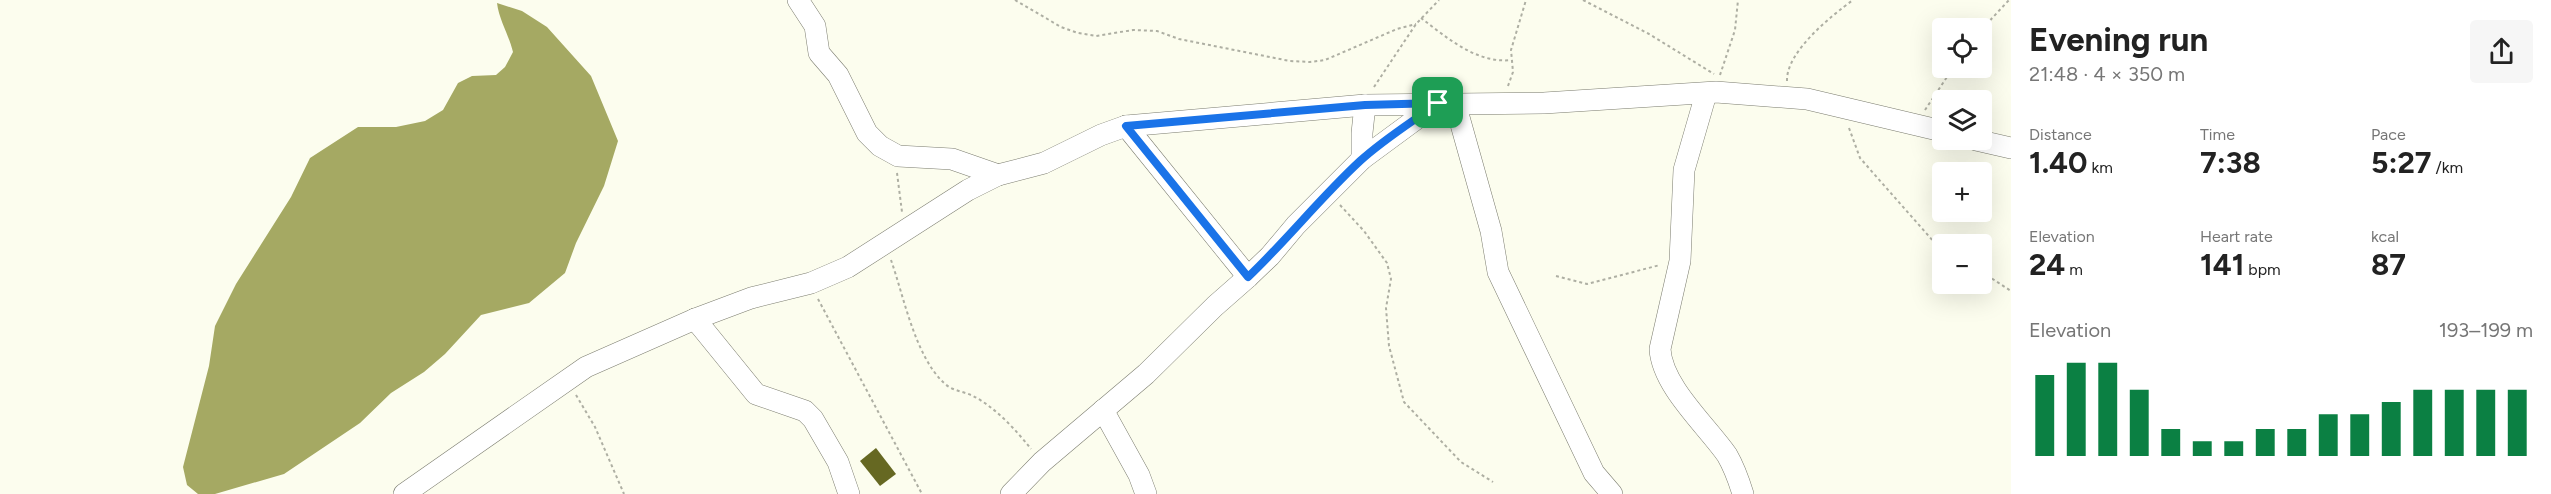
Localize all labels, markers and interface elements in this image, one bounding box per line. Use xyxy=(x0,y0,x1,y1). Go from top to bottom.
map controls xyxy=(1932,18,1992,294)
button: locate xyxy=(1932,18,1992,78)
text: Evening run xyxy=(2029,20,2208,59)
button: share xyxy=(2470,20,2533,83)
text: 21:48 · 4 × 350 m xyxy=(2029,62,2185,86)
pin xyxy=(1412,77,1463,128)
icon: arrive xyxy=(1421,86,1454,119)
button: layers xyxy=(1932,90,1992,150)
text: Distance xyxy=(2029,125,2092,144)
text: Time xyxy=(2200,125,2235,144)
text: Pace xyxy=(2371,125,2406,144)
text: 1.40 xyxy=(2029,144,2088,181)
text: 7:38 xyxy=(2200,144,2261,181)
text: 5:27 xyxy=(2371,144,2432,181)
text: km xyxy=(2088,158,2113,177)
text: /km xyxy=(2432,158,2463,177)
button: + xyxy=(1932,162,1992,222)
text: Elevation xyxy=(2029,227,2095,246)
text: Heart rate xyxy=(2200,227,2273,246)
text: kcal xyxy=(2371,227,2399,246)
button: − xyxy=(1932,234,1992,294)
text: 24 xyxy=(2029,246,2065,283)
text: 141 xyxy=(2200,246,2244,283)
text: 87 xyxy=(2371,246,2406,283)
text: m xyxy=(2065,260,2083,279)
text: bpm xyxy=(2244,260,2281,279)
text: Elevation xyxy=(2029,318,2111,342)
text: 193–199 m xyxy=(2439,318,2533,342)

